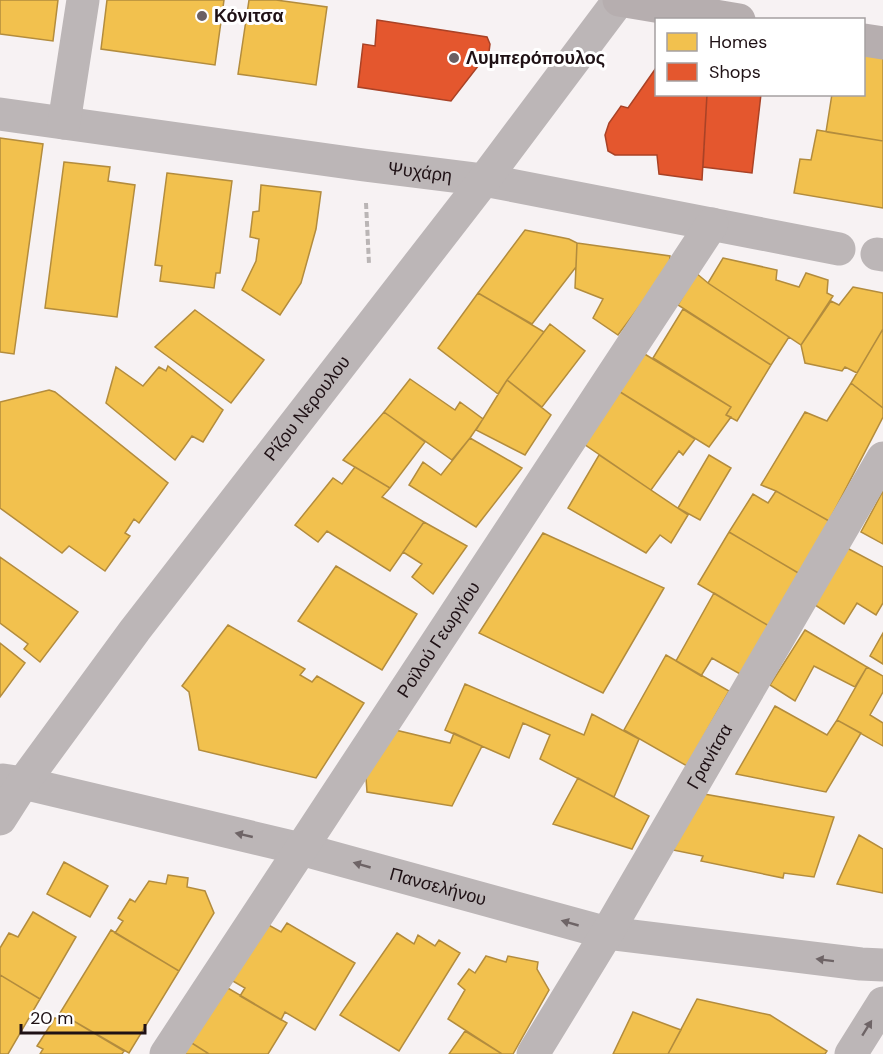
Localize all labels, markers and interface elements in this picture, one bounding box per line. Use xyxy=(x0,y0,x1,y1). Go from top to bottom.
place label: Κόνιτσα xyxy=(214,4,284,28)
marker: Κόνιτσα xyxy=(195,9,209,23)
legend xyxy=(655,18,865,96)
text: Homes xyxy=(709,30,767,54)
place label: Λυμπερόπουλος xyxy=(466,46,605,70)
marker: Λυμπερόπουλος xyxy=(447,51,461,65)
text: Shops xyxy=(709,60,761,84)
street label: Ψυχάρη xyxy=(387,156,454,188)
street label: Ρίζου Νερουλου xyxy=(259,351,355,466)
street label: Ροϊλού Γεωργίου xyxy=(392,577,486,702)
street label: Γρανίτσα xyxy=(681,719,738,794)
one-way arrow xyxy=(235,830,254,840)
one-way arrow xyxy=(352,860,370,869)
street label: Πανσελήνου xyxy=(387,862,489,911)
one-way arrow xyxy=(561,918,579,927)
one-way arrow xyxy=(815,955,834,964)
scale bar xyxy=(21,997,146,1035)
text: 20 m xyxy=(30,1006,73,1030)
one-way arrow xyxy=(861,1020,872,1037)

